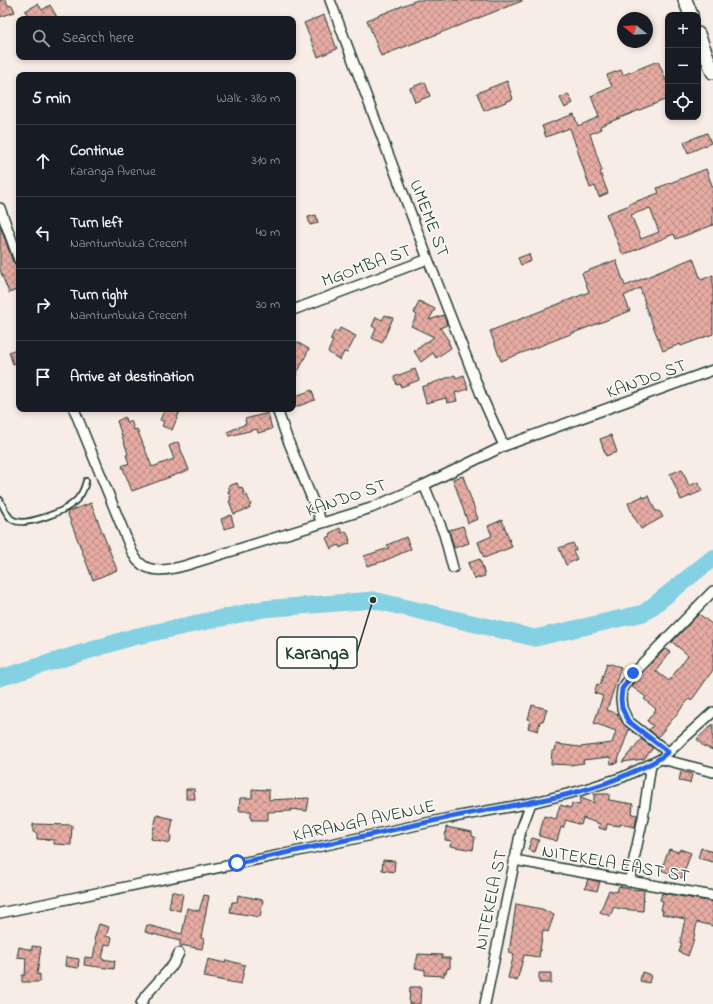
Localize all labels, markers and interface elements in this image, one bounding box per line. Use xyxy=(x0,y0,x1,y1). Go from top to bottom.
north arrow xyxy=(617,12,653,48)
map controls xyxy=(665,12,701,120)
button: + xyxy=(665,12,701,48)
search box xyxy=(16,16,296,60)
icon: search xyxy=(30,27,52,49)
text: Search here xyxy=(62,27,134,49)
button: − xyxy=(665,48,701,84)
button: locate xyxy=(665,84,701,120)
text: 5 min xyxy=(32,86,71,111)
text: Walk · 380 m xyxy=(217,89,280,108)
text: Continue xyxy=(70,140,124,162)
icon: ahead xyxy=(32,150,54,172)
text: 310 m xyxy=(252,151,280,170)
text: Karanga Avenue xyxy=(70,162,156,181)
street label: UMEME ST xyxy=(401,176,455,261)
text: Turn left xyxy=(70,212,123,234)
icon: left xyxy=(32,222,54,244)
text: 40 m xyxy=(256,223,280,242)
text: Namtumbuka Crecent xyxy=(70,234,187,253)
street label: MGOMBA ST xyxy=(318,239,415,295)
text: Turn right xyxy=(70,284,128,306)
icon: right xyxy=(32,294,54,316)
text: 30 m xyxy=(256,295,280,314)
text: Namtumbuka Crecent xyxy=(70,306,187,325)
street label: KANDO ST xyxy=(603,353,690,406)
icon: arrive xyxy=(32,366,54,388)
text: Arrive at destination xyxy=(70,366,194,388)
street label: KANDO ST xyxy=(303,473,390,525)
callout: Karanga xyxy=(277,637,357,668)
text: Karanga xyxy=(285,641,349,670)
route end xyxy=(624,664,642,682)
street label: KARANGA AVENUE xyxy=(291,794,438,850)
street label: NITEKELA EAST ST xyxy=(540,839,692,891)
street label: NITEKELA ST xyxy=(469,848,515,953)
route start xyxy=(228,854,246,872)

